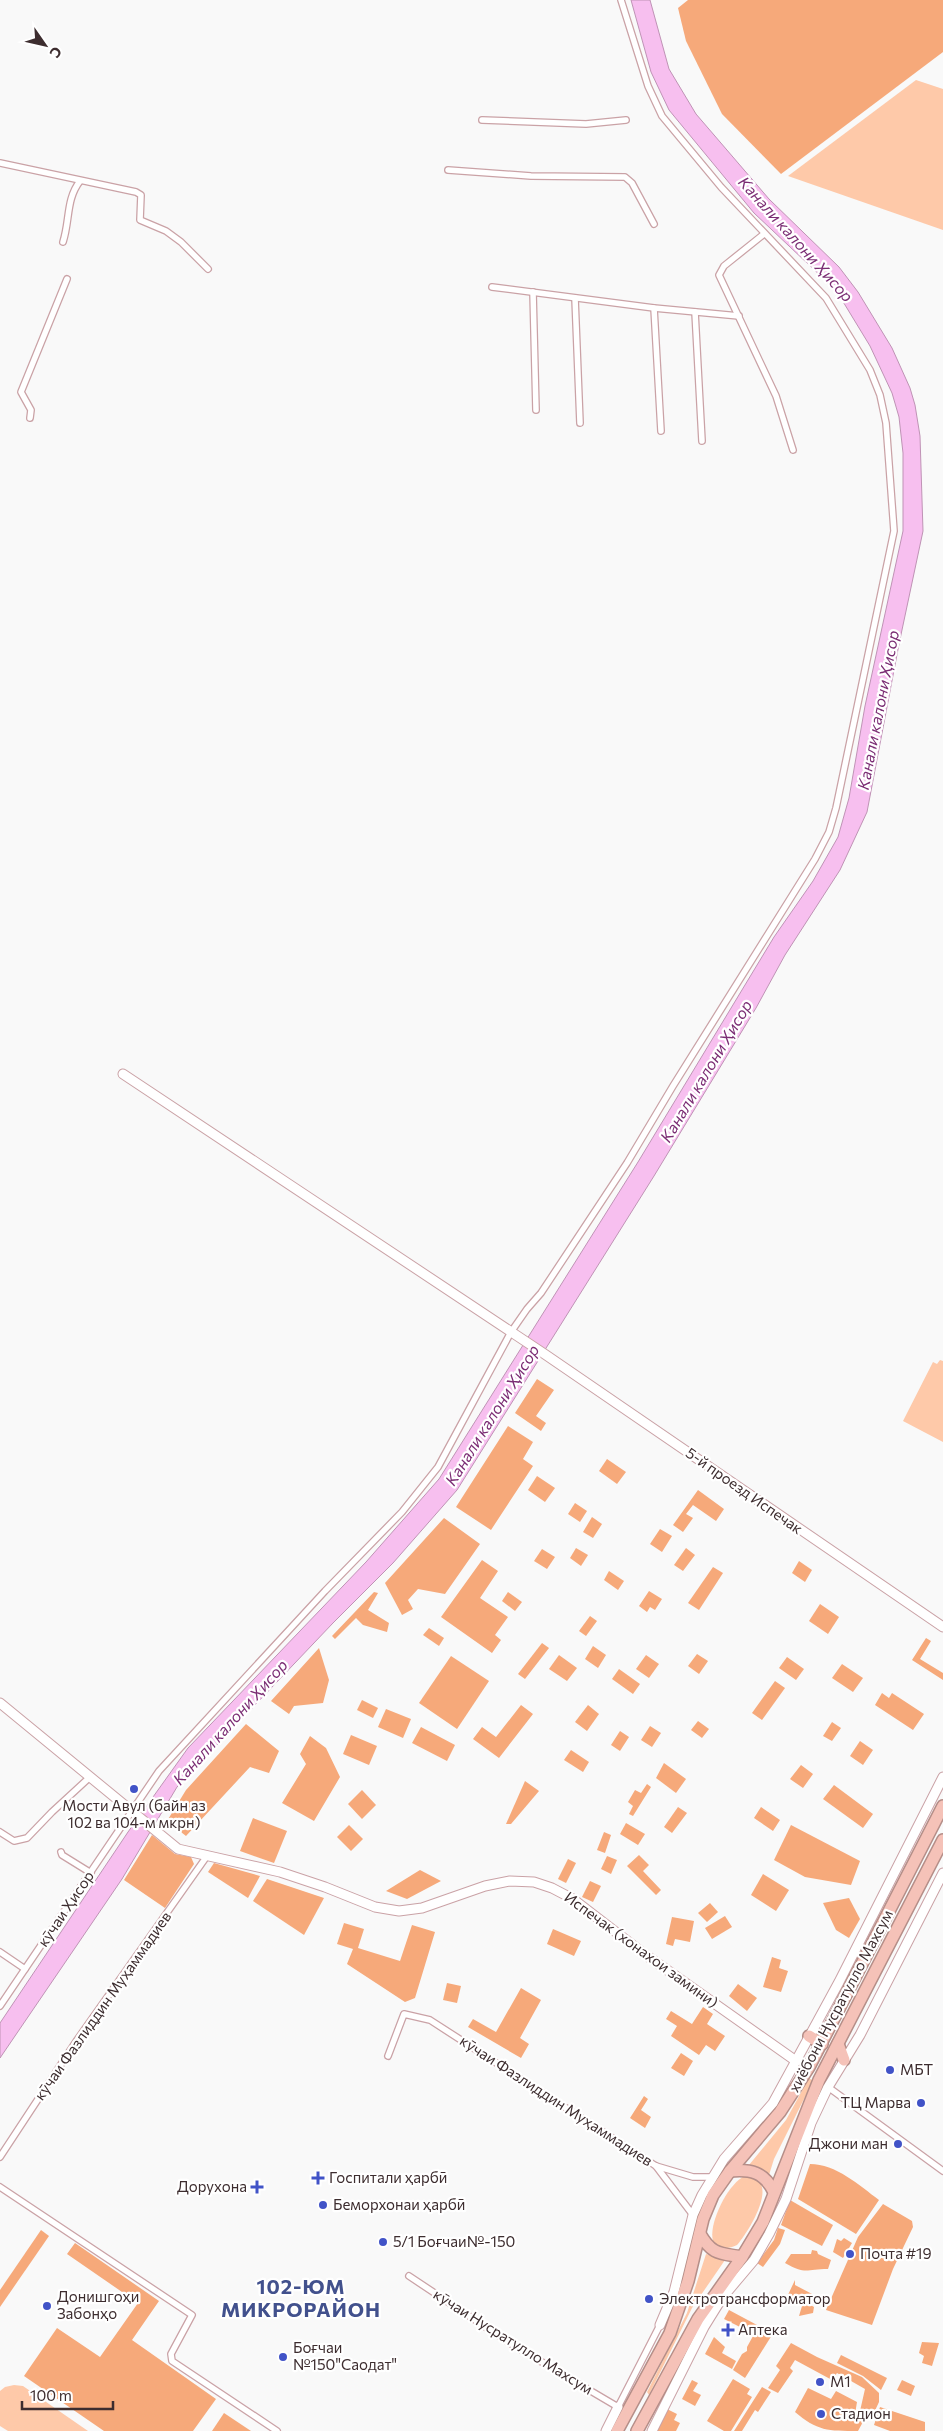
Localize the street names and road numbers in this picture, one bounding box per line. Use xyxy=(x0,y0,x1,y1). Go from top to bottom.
street label: 5-й проезд Испечак xyxy=(683,1443,806,1537)
street label: кӯчаи Ҳисор xyxy=(33,1867,97,1950)
street label: Испечак (хонахои замини) xyxy=(561,1887,722,2011)
street label: хиёбони Нусратулло Махсум xyxy=(784,1906,896,2095)
street label: кӯчаи Фазлиддин Муҳаммадиев xyxy=(30,1908,174,2103)
street label: кӯчаи Фазлиддин Муҳаммадиев xyxy=(457,2031,656,2169)
street label: кӯчаи Нусратулло Махсум xyxy=(430,2285,597,2398)

